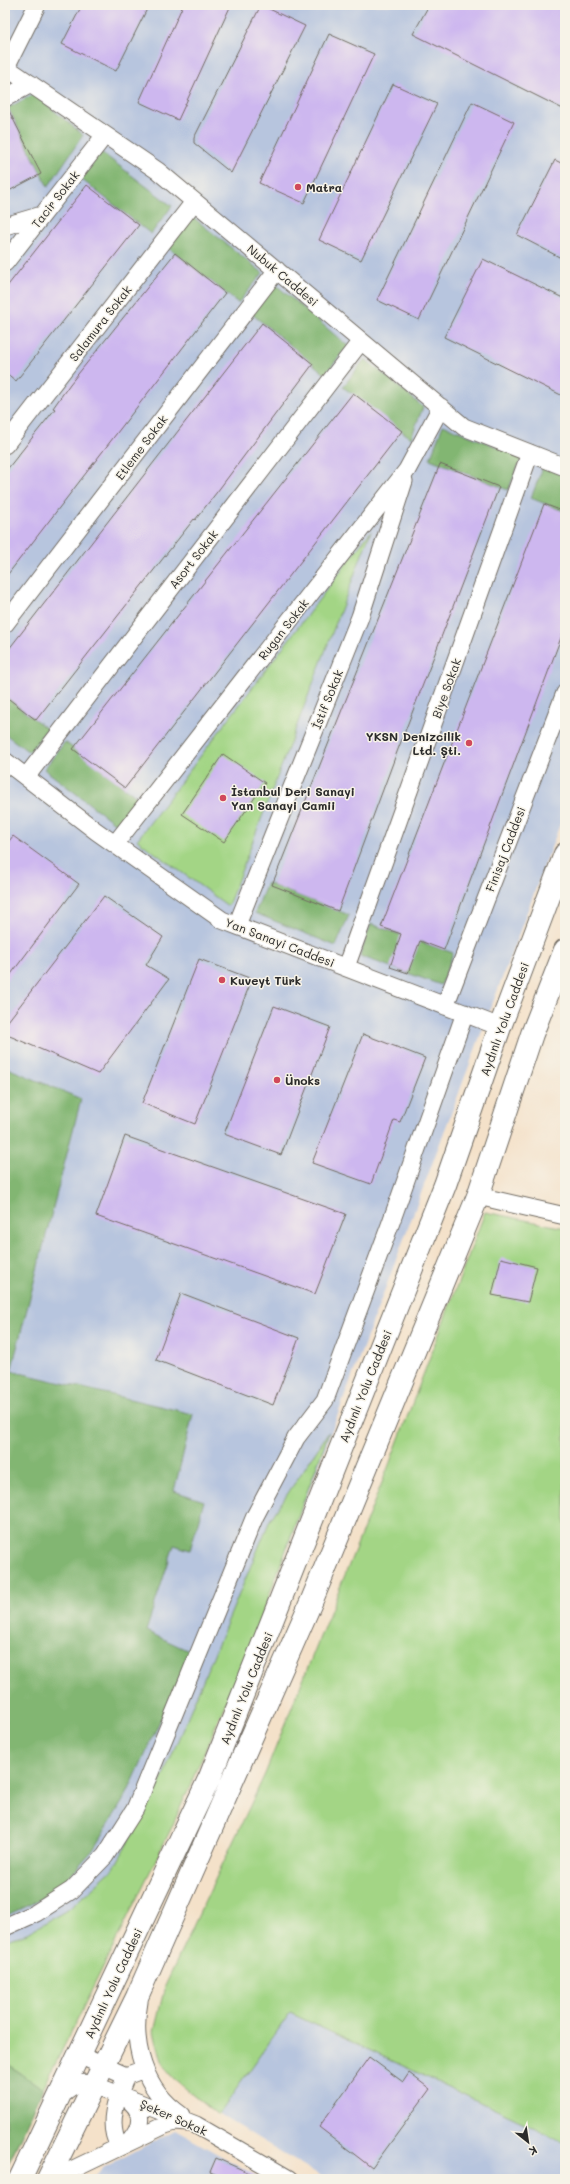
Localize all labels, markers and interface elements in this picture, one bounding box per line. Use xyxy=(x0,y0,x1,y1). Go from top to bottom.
street label: Tacir Sokak xyxy=(27,167,83,231)
place label: Matra xyxy=(306,179,342,195)
marker: Matra xyxy=(293,182,303,192)
street label: Nubuk Caddesi xyxy=(244,241,322,309)
street label: Salamura Sokak xyxy=(65,282,135,364)
street label: Etleme Sokak xyxy=(111,411,171,483)
street label: Asort Sokak xyxy=(165,526,221,592)
street label: Rugan Sokak xyxy=(254,595,312,663)
street label: Biye Sokak xyxy=(428,656,464,720)
street label: İstif Sokak xyxy=(308,667,346,731)
place label: YKSN Denizcilik Ltd. Şti. xyxy=(366,728,461,758)
marker: YKSN Denizcilik Ltd. Şti. xyxy=(464,738,474,748)
place label: İstanbul Deri Sanayi Yan Sanayi Camii xyxy=(231,783,355,813)
marker: İstanbul Deri Sanayi Yan Sanayi Camii xyxy=(218,793,228,803)
street label: Finisaj Caddesi xyxy=(481,804,529,894)
street label: Yan Sanayi Caddesi xyxy=(223,914,337,970)
street label: Aydınlı Yolu Caddesi xyxy=(476,960,532,1078)
place label: Kuveyt Türk xyxy=(230,972,301,988)
marker: Kuveyt Türk xyxy=(217,975,227,985)
place label: Ünoks xyxy=(285,1072,320,1088)
marker: Ünoks xyxy=(272,1075,282,1085)
street label: Aydınlı Yolu Caddesi xyxy=(335,1327,395,1445)
street label: Aydınlı Yolu Caddesi xyxy=(216,1629,276,1747)
street label: Aydınlı Yolu Caddesi xyxy=(80,1925,146,2041)
street label: Şeker Sokak xyxy=(138,2095,210,2139)
north arrow xyxy=(508,2122,548,2162)
text: K xyxy=(526,2143,540,2159)

